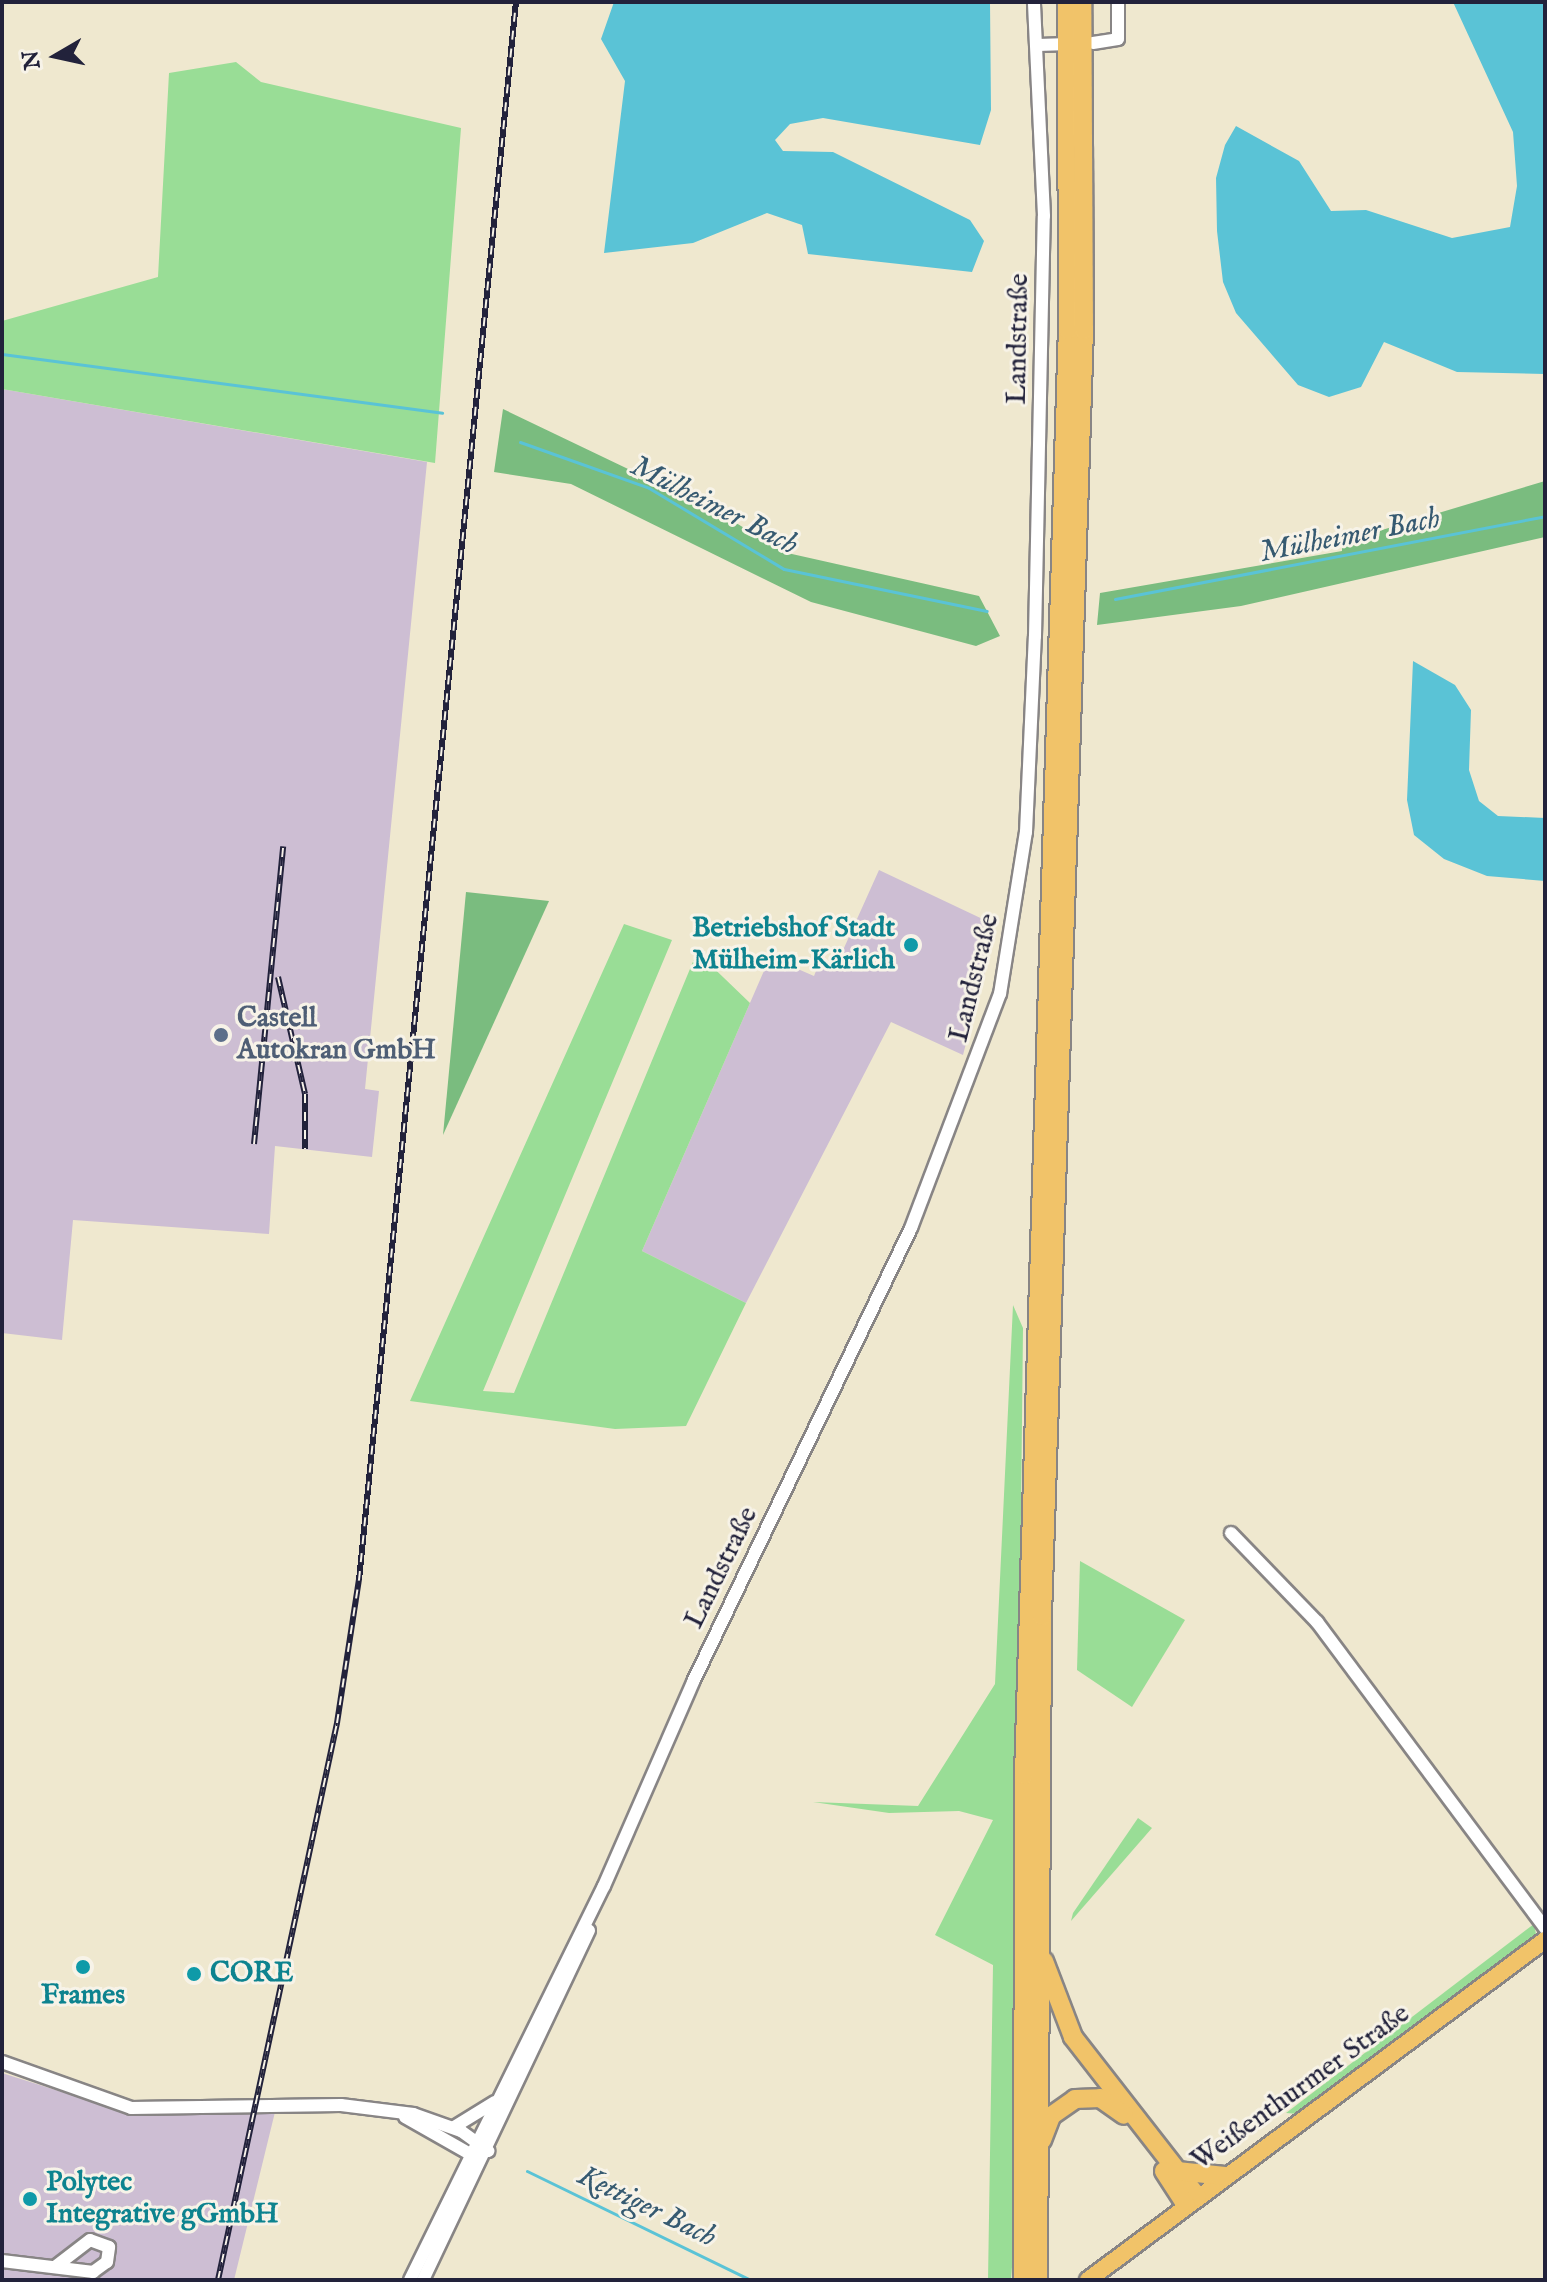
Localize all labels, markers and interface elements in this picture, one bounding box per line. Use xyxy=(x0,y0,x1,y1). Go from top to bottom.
north arrow xyxy=(16,16,96,96)
text: N xyxy=(17,48,48,71)
street label: Landstraße xyxy=(1001,273,1037,405)
water label: Mülheimer Bach xyxy=(624,448,804,564)
water label: Mülheimer Bach xyxy=(1257,501,1443,571)
street label: Landstraße xyxy=(943,910,1007,1046)
place label: Betriebshof Stadt Mülheim-Kärlich xyxy=(692,912,895,978)
marker: Betriebshof Stadt Mülheim-Kärlich xyxy=(902,936,920,954)
place label: Castell Autokran GmbH xyxy=(237,1002,436,1068)
marker: Castell Autokran GmbH xyxy=(212,1026,230,1044)
street label: Landstraße xyxy=(678,1502,766,1634)
place label: CORE xyxy=(210,1957,293,1991)
marker: Frames xyxy=(74,1958,92,1976)
marker: CORE xyxy=(185,1965,203,1983)
place label: Frames xyxy=(41,1979,125,2013)
street label: Weißenthurmer Straße xyxy=(1185,1998,1417,2178)
water label: Kettiger Bach xyxy=(572,2158,722,2256)
place label: Polytec Integrative gGmbH xyxy=(46,2166,279,2232)
marker: Polytec Integrative gGmbH xyxy=(21,2190,39,2208)

